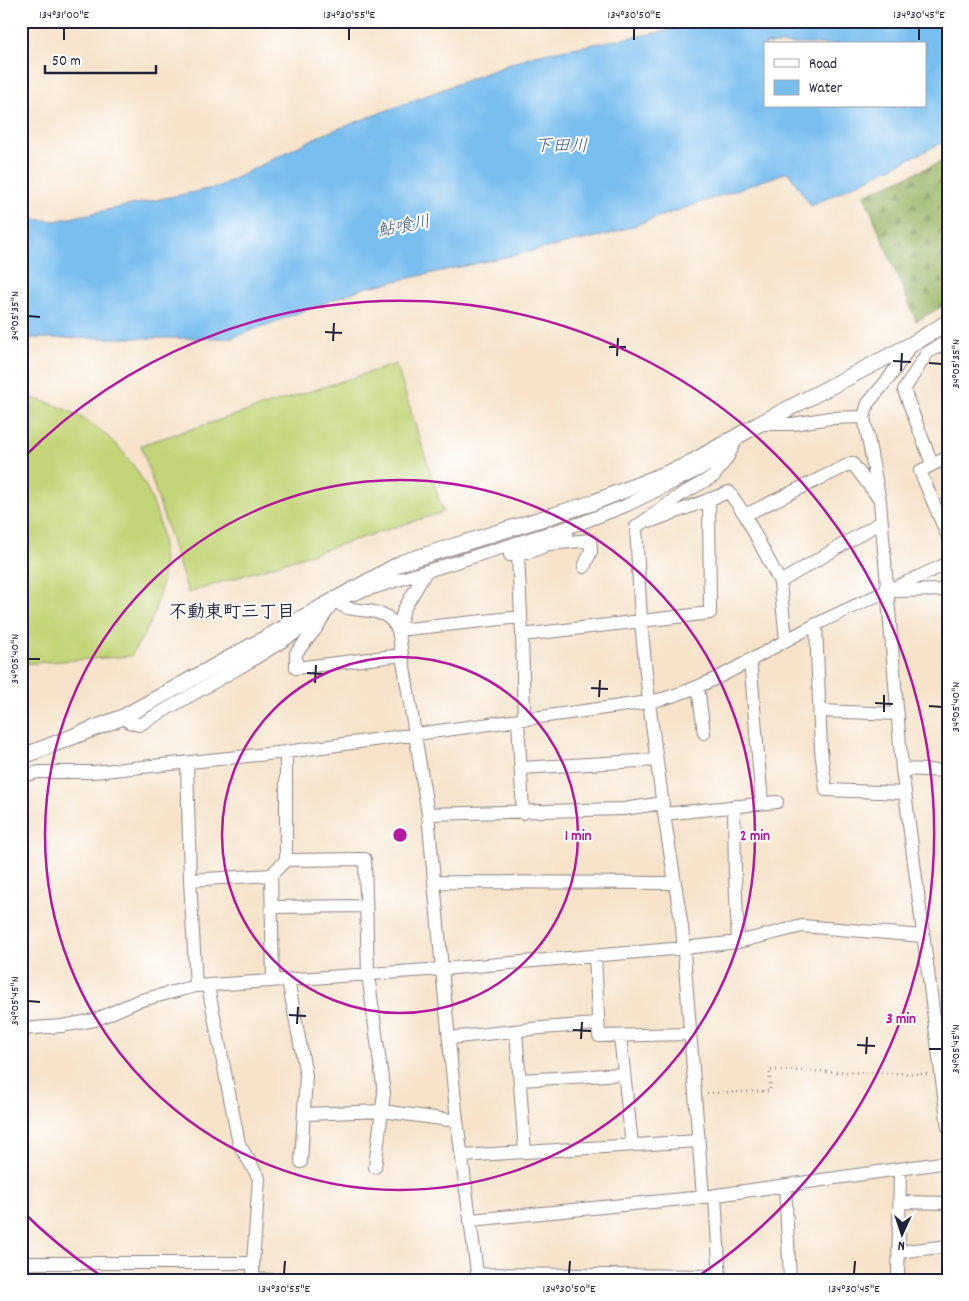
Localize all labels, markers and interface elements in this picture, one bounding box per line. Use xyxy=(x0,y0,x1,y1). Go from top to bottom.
text: 134°31'00"E xyxy=(39,7,89,24)
text: 134°30'55"E xyxy=(323,7,375,24)
text: 134°30'50"E xyxy=(608,7,661,24)
text: 134°30'45"E xyxy=(893,7,945,24)
scale bar xyxy=(45,42,156,74)
legend xyxy=(764,42,926,108)
text: 50 m xyxy=(52,51,81,73)
text: Road xyxy=(809,54,837,76)
text: Water xyxy=(809,78,843,100)
water label: 下田川 xyxy=(534,135,588,160)
water label: 鮎喰川 xyxy=(375,211,433,245)
text: 34°05'35"N xyxy=(7,291,24,341)
text: 34°05'35"N xyxy=(948,339,965,389)
district label: 不動東町三丁目 xyxy=(169,601,295,626)
text: 34°05'40"N xyxy=(7,634,24,684)
text: 34°05'40"N xyxy=(948,682,965,732)
centre of rings xyxy=(391,826,409,844)
text: 1 min xyxy=(565,826,591,848)
text: 2 min xyxy=(740,826,770,848)
text: 34°05'45"N xyxy=(7,976,24,1026)
text: 3 min xyxy=(886,1009,916,1031)
text: 34°05'45"N xyxy=(948,1024,965,1074)
north arrow xyxy=(876,1208,926,1258)
text: N xyxy=(897,1235,905,1255)
text: 134°30'55"E xyxy=(258,1281,310,1298)
text: 134°30'50"E xyxy=(543,1281,596,1298)
text: 134°30'45"E xyxy=(828,1281,880,1298)

